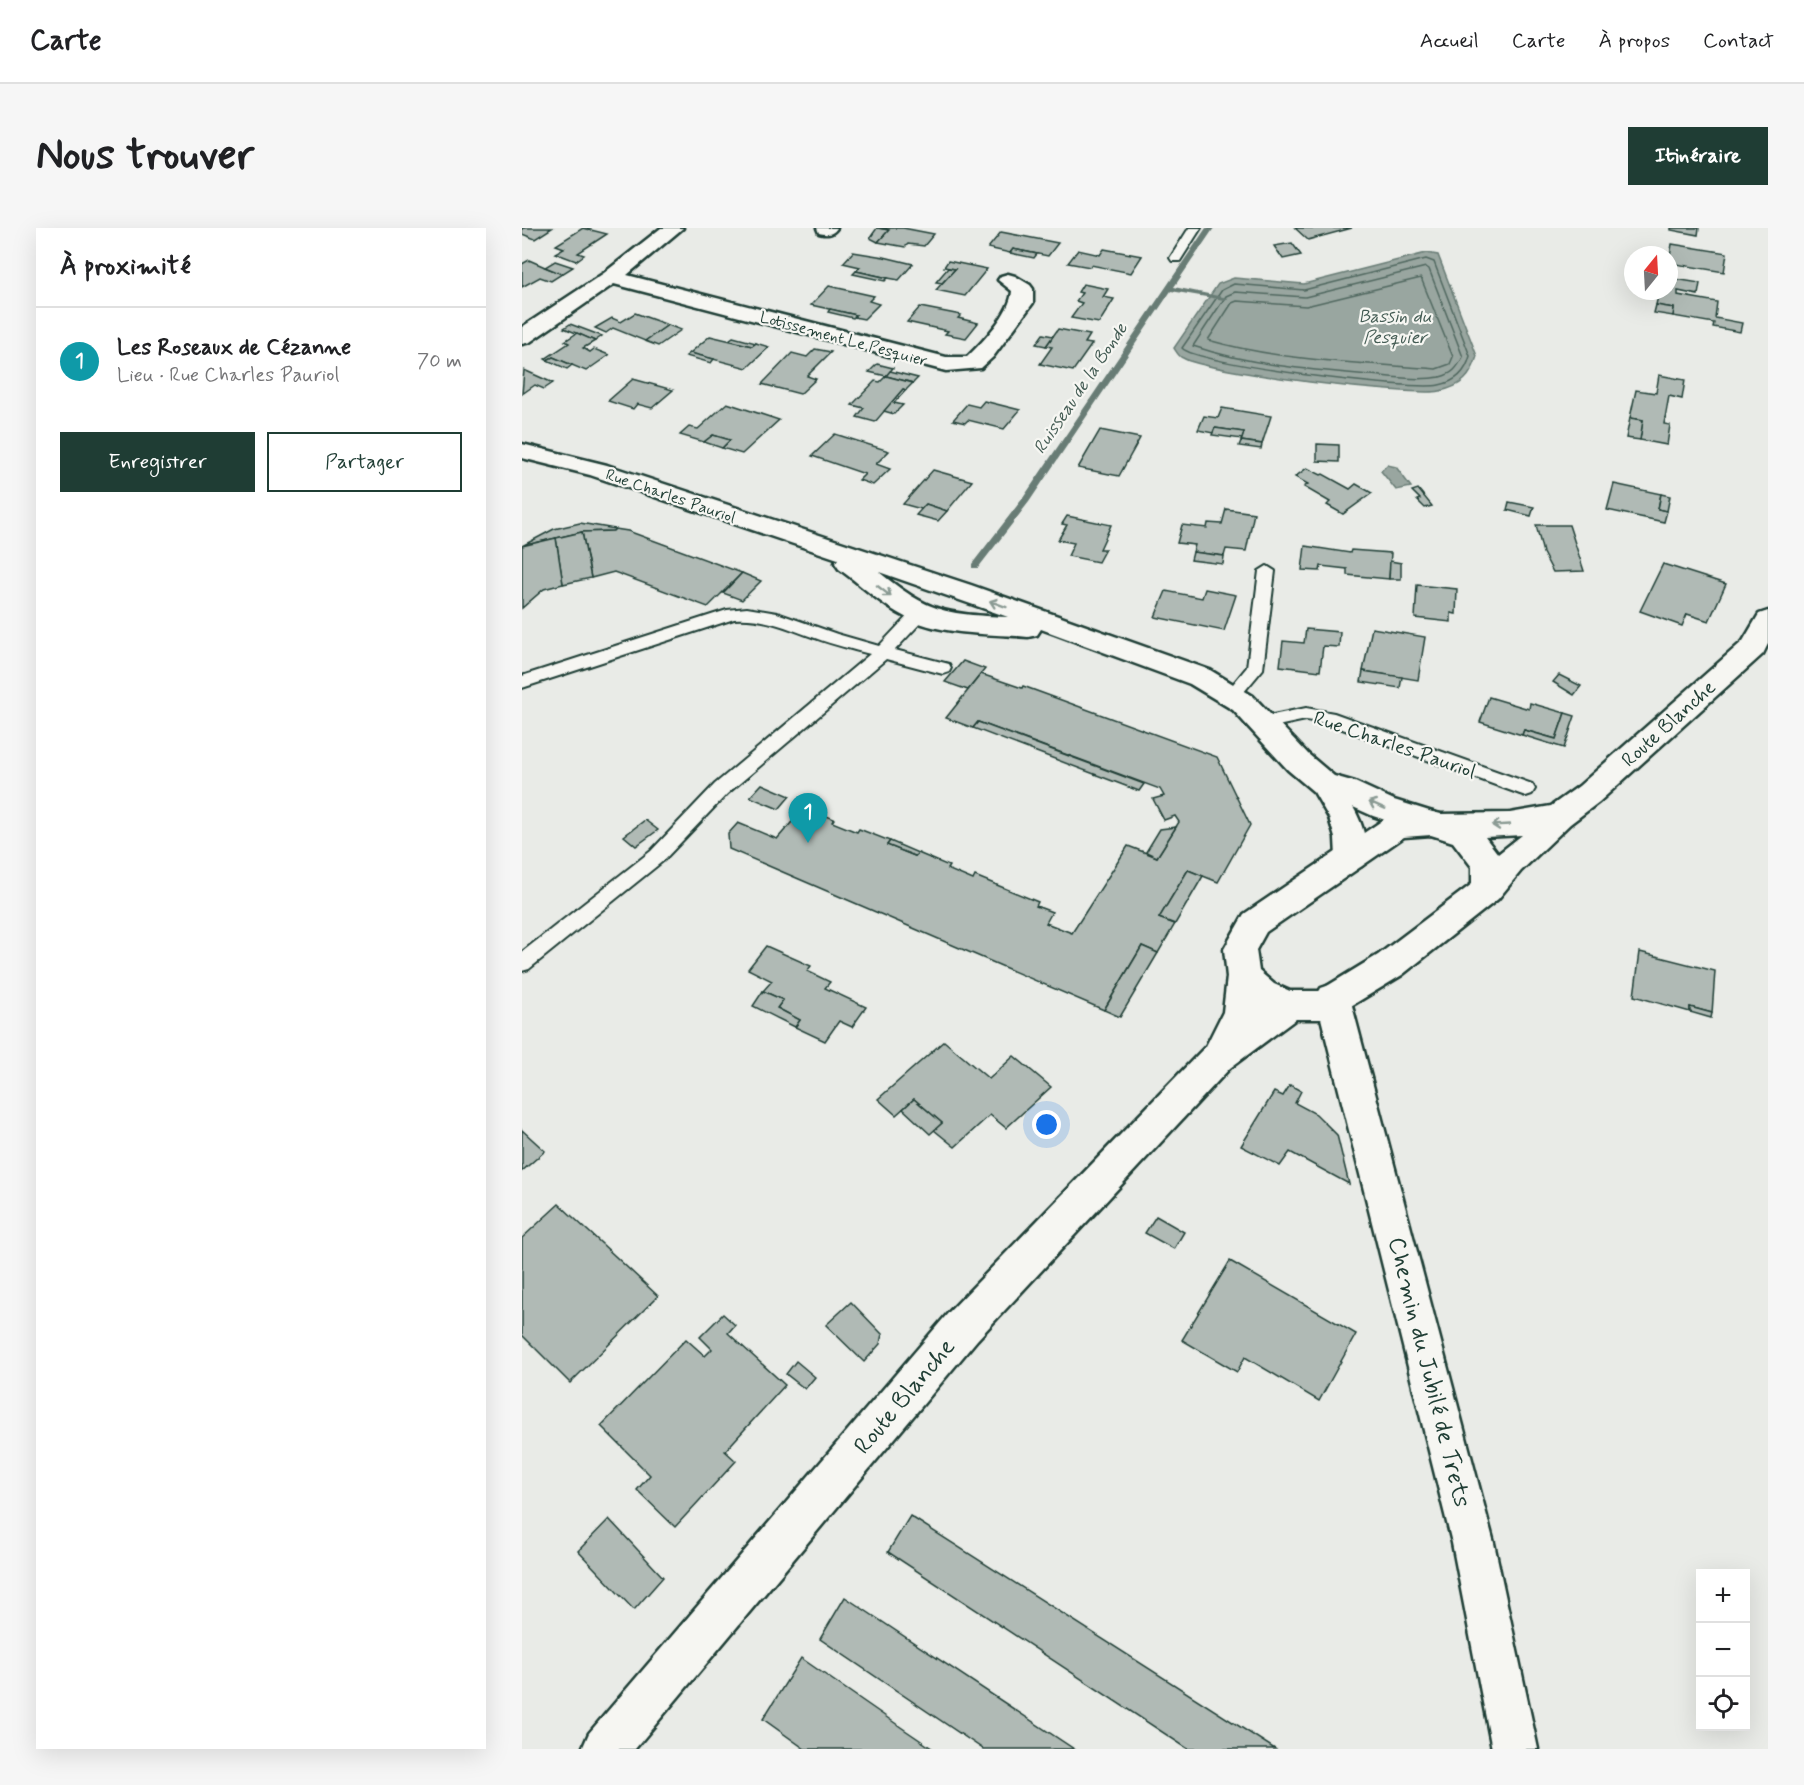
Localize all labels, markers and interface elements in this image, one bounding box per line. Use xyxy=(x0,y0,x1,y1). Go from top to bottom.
text: Carte xyxy=(30,23,102,60)
text: Accueil xyxy=(1420,27,1479,55)
text: Carte xyxy=(1512,27,1566,55)
text: À propos xyxy=(1599,27,1670,55)
text: Contact xyxy=(1703,27,1774,55)
button: Itinéraire xyxy=(1628,127,1768,185)
text: Nous trouver xyxy=(36,129,254,184)
north arrow xyxy=(1624,246,1678,300)
text: À proximité xyxy=(60,250,191,284)
water label: Bassin du Pesquier xyxy=(1358,305,1432,350)
street label: Lotissement Le Pesquier xyxy=(758,307,930,372)
water label: Ruisseau de la Bonde xyxy=(1028,318,1134,459)
text: Les Roseaux de Cézanne xyxy=(117,334,351,362)
text: 1 xyxy=(75,348,84,375)
text: 70 m xyxy=(417,348,462,375)
text: Lieu · Rue Charles Pauriol xyxy=(117,362,339,389)
button: Enregistrer xyxy=(60,432,255,492)
button: Partager xyxy=(267,432,462,492)
street label: Rue Charles Pauriol xyxy=(603,464,738,529)
one-way arrow xyxy=(876,584,892,597)
one-way arrow xyxy=(989,598,1007,609)
street label: Route Blanche xyxy=(1616,674,1722,774)
street label: Rue Charles Pauriol xyxy=(1310,705,1479,786)
pin: 1 xyxy=(788,794,828,843)
one-way arrow xyxy=(1368,798,1386,810)
one-way arrow xyxy=(1491,820,1511,831)
your location xyxy=(1032,1110,1061,1139)
street label: Chemin du Jubilé de Trets xyxy=(1380,1234,1477,1511)
street label: Route Blanche xyxy=(848,1333,963,1461)
map controls xyxy=(1696,1569,1750,1731)
button: + xyxy=(1696,1569,1750,1623)
button: − xyxy=(1696,1623,1750,1677)
button: locate xyxy=(1696,1677,1750,1731)

